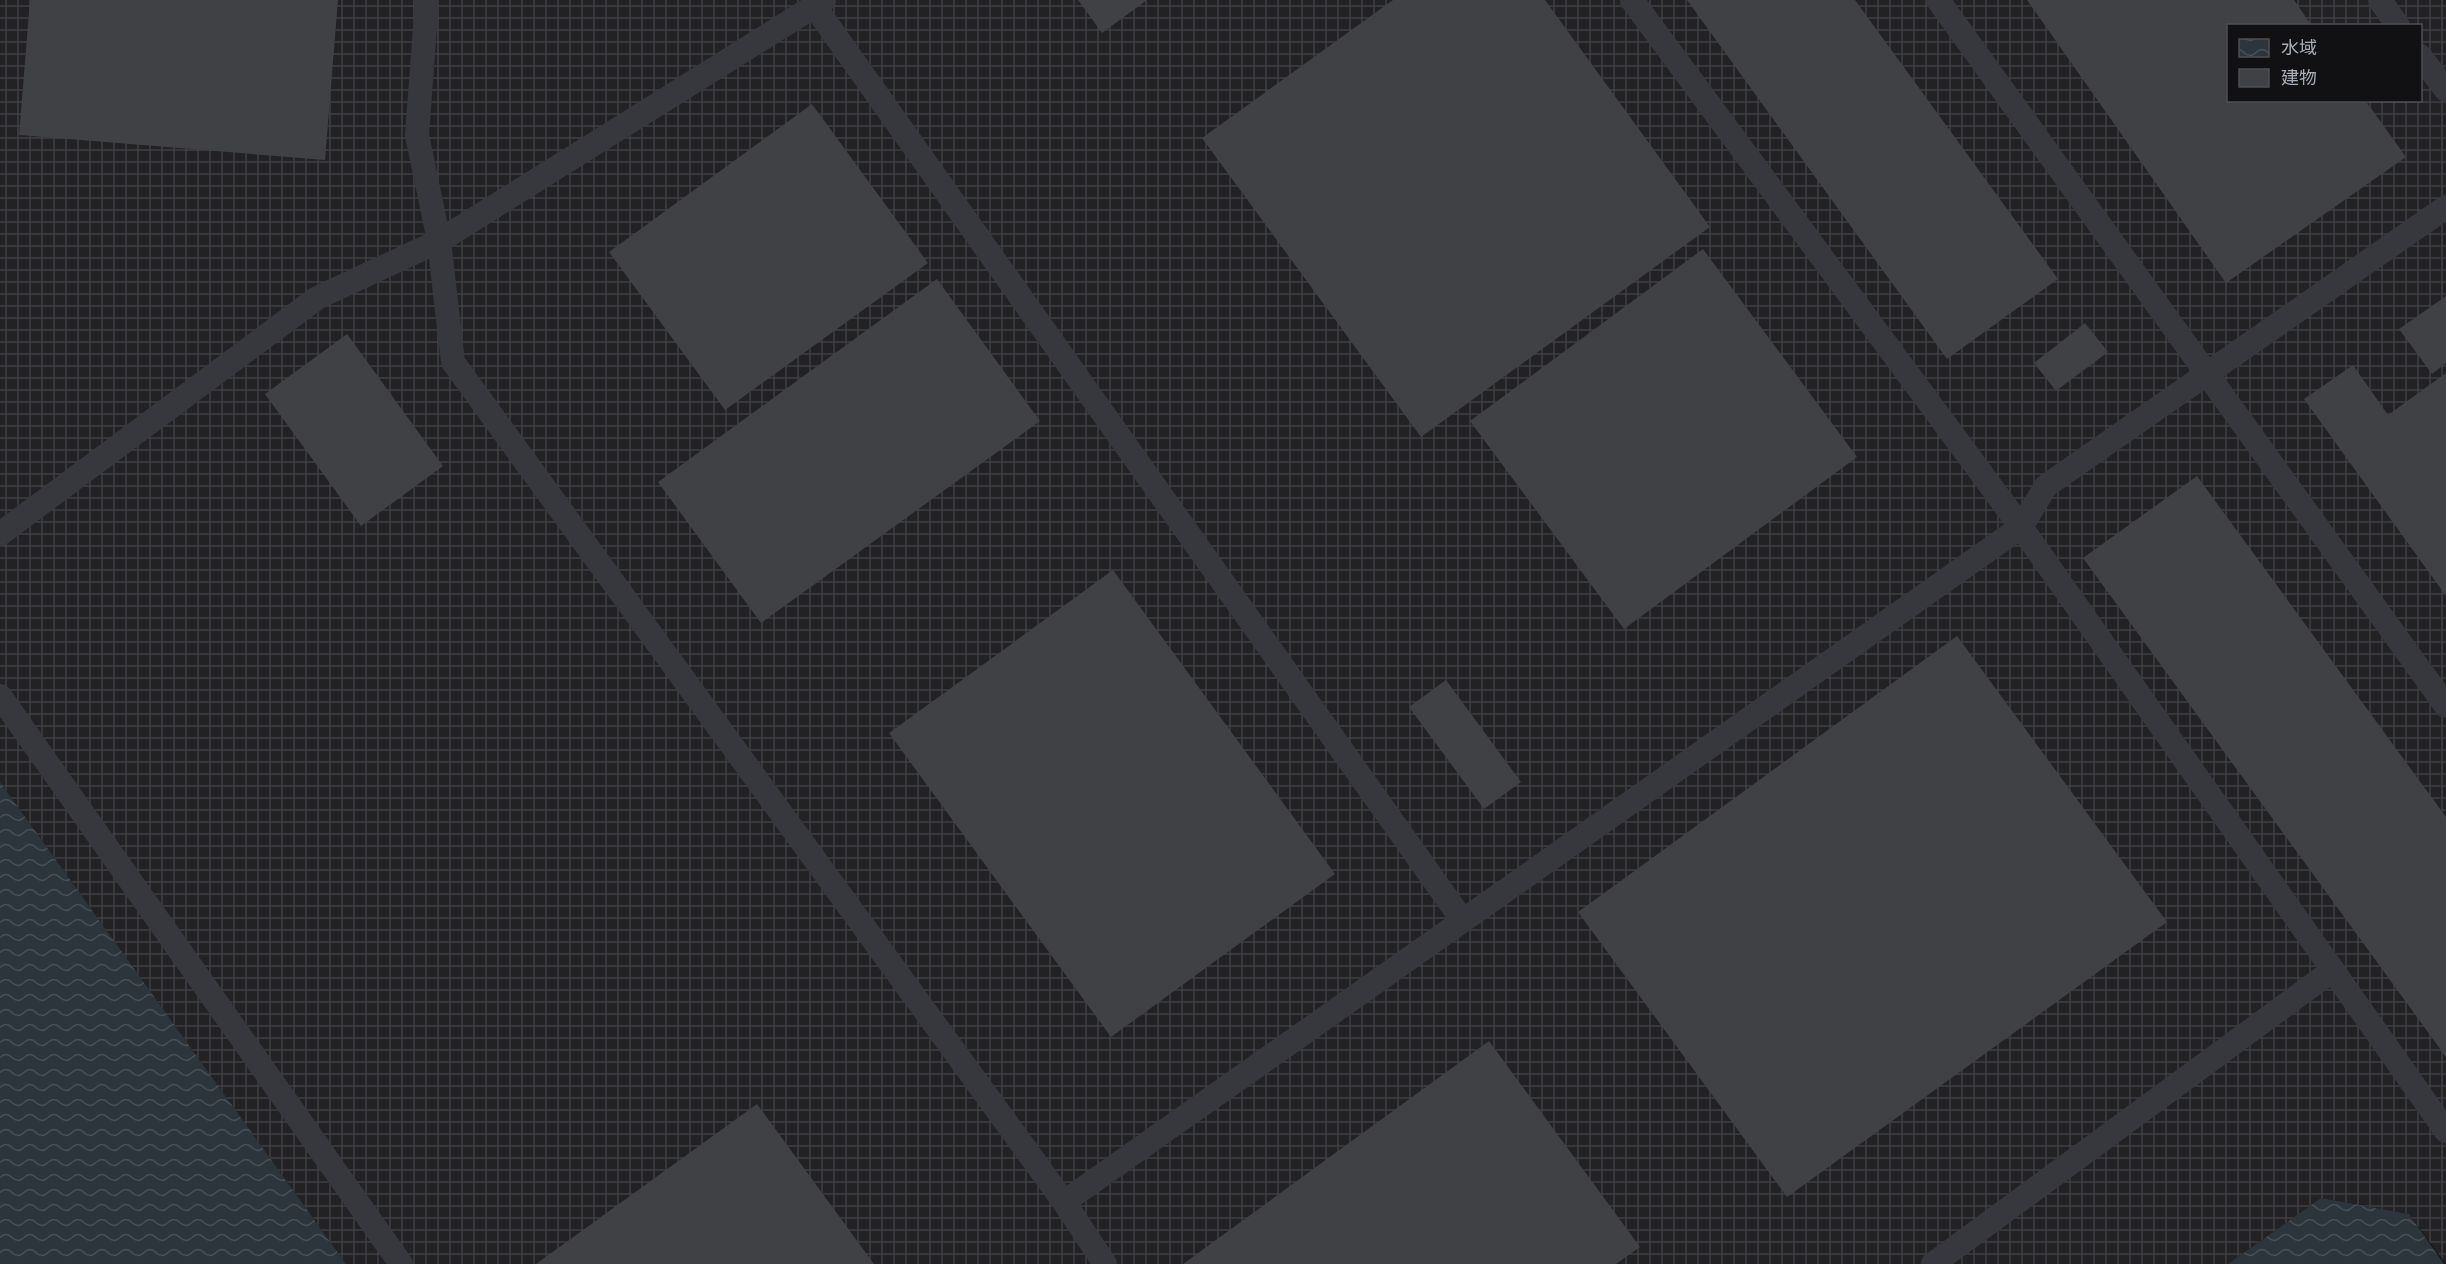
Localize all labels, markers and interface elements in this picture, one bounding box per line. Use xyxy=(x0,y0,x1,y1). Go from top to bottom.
legend xyxy=(2227,24,2422,102)
text: 水域 xyxy=(2281,37,2317,57)
text: 建物 xyxy=(2281,67,2317,87)

